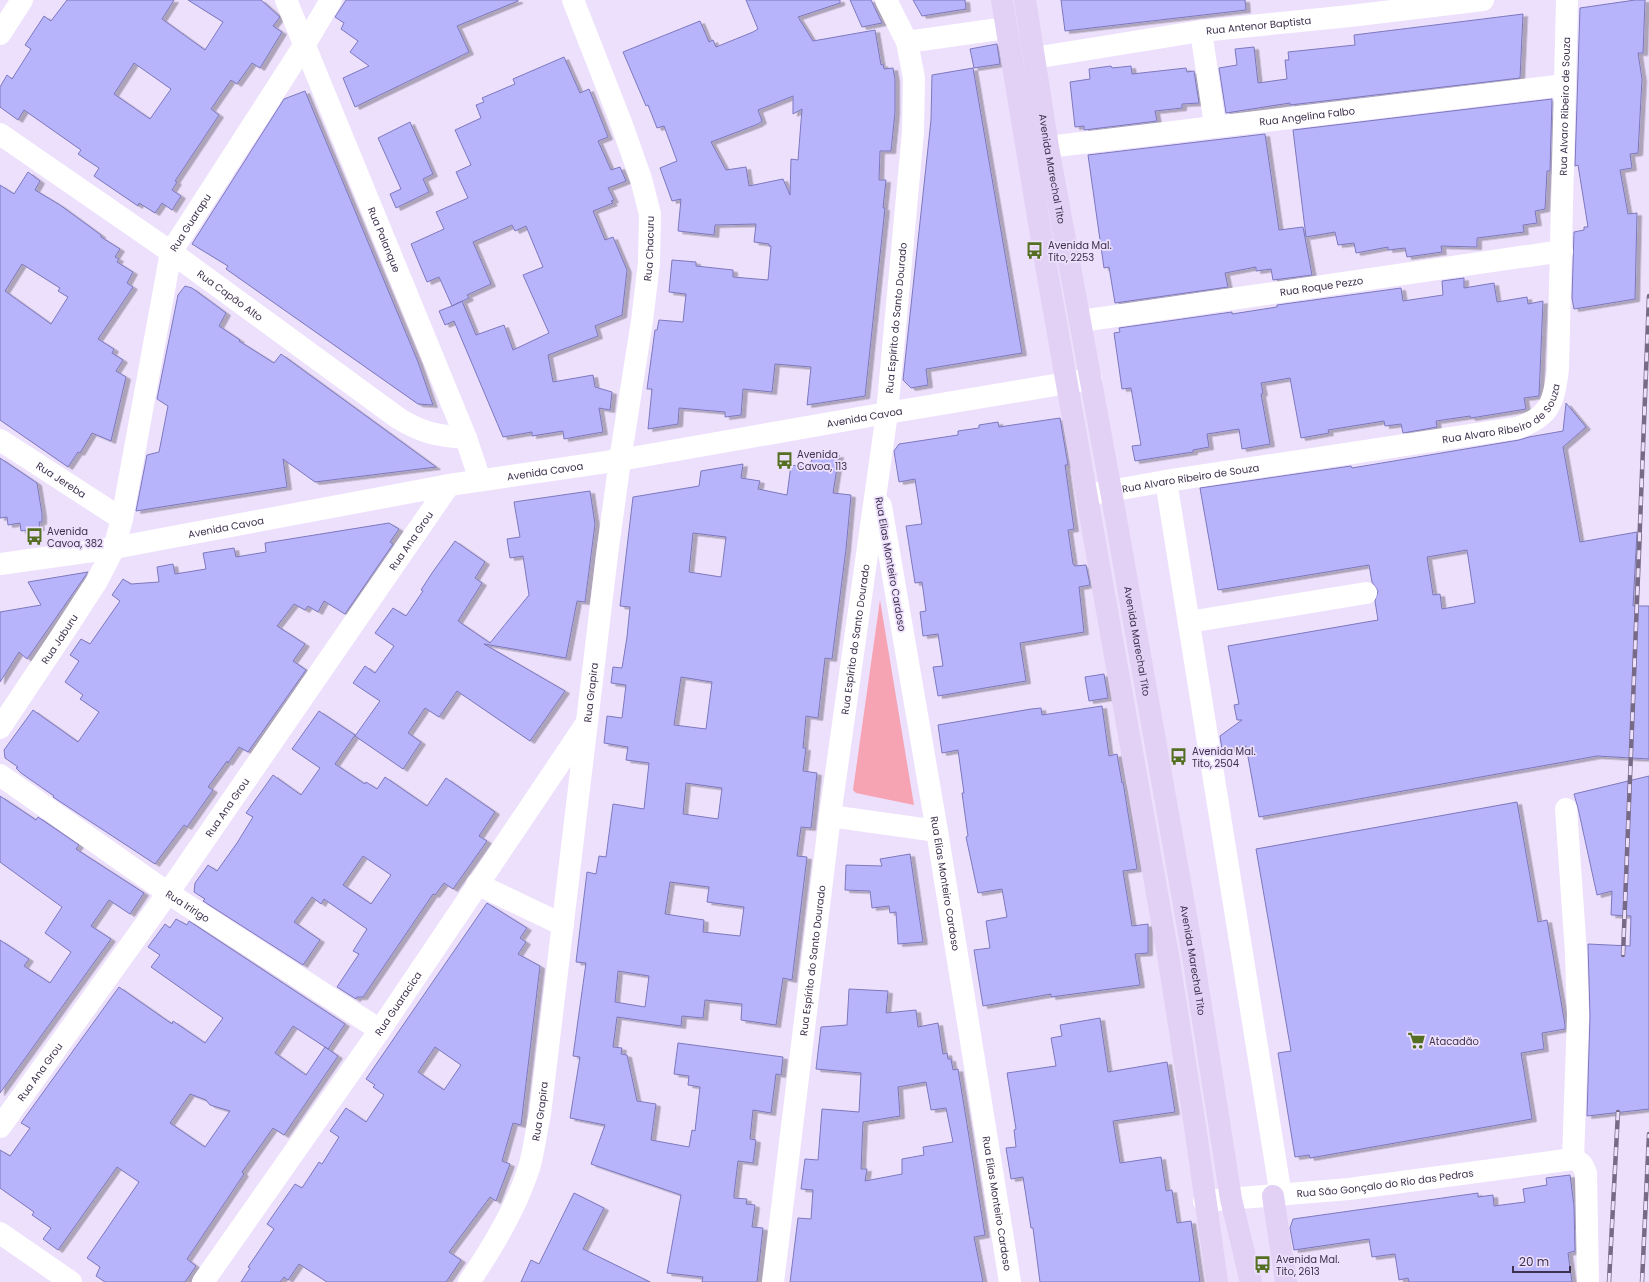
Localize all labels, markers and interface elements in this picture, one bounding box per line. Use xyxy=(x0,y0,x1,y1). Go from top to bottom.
street label: Rua Antenor Baptista xyxy=(1205,13,1312,38)
street label: Rua Alvaro Ribeiro de Souza xyxy=(1556,37,1574,176)
street label: Rua Angelina Falbo xyxy=(1259,103,1356,130)
street label: Avenida Marechal Tito xyxy=(1035,113,1069,225)
street label: Rua Guarapu xyxy=(166,191,215,255)
street label: Rua Palanque xyxy=(364,205,404,275)
street label: Rua Chacuru xyxy=(640,216,658,282)
place label: Avenida Mal. Tito, 2253 xyxy=(1048,238,1112,265)
bus stop icon: Avenida Mal. Tito, 2253 xyxy=(1025,241,1045,261)
street label: Rua Espírito do Santo Dourado xyxy=(882,242,911,394)
street label: Rua Capão Alto xyxy=(194,266,266,325)
street label: Rua Roque Pezzo xyxy=(1279,273,1364,300)
street label: Rua Alvaro Ribeiro de Souza xyxy=(1441,382,1564,447)
street label: Avenida Cavoa xyxy=(825,404,904,432)
place label: Avenida Cavoa, 113 xyxy=(797,447,847,474)
bus stop icon: Avenida Cavoa, 113 xyxy=(774,450,794,470)
street label: Rua Jereba xyxy=(33,458,89,502)
street label: Avenida Cavoa xyxy=(506,458,584,484)
street label: Rua Alvaro Ribeiro de Souza xyxy=(1121,460,1260,497)
street label: Rua Elias Monteiro Cardoso xyxy=(871,496,910,632)
street label: Rua Ana Grou xyxy=(385,508,437,573)
street label: Avenida Cavoa xyxy=(187,513,265,542)
place label: Avenida Cavoa, 382 xyxy=(47,524,103,551)
bus stop icon: Avenida Cavoa, 382 xyxy=(24,527,44,547)
street label: Rua Espírito do Santo Dourado xyxy=(837,563,874,715)
street label: Avenida Marechal Tito xyxy=(1120,585,1154,697)
street label: Rua Jaburu xyxy=(38,611,82,667)
street label: Rua Grapira xyxy=(580,662,602,723)
place label: Avenida Mal. Tito, 2504 xyxy=(1192,744,1256,771)
bus stop icon: Avenida Mal. Tito, 2504 xyxy=(1169,747,1189,767)
street label: Rua Ana Grou xyxy=(202,775,253,840)
street label: Rua Elias Monteiro Cardoso xyxy=(927,815,963,952)
street label: Rua Espírito do Santo Dourado xyxy=(796,884,829,1037)
street label: Rua Iririgo xyxy=(163,886,213,926)
street label: Avenida Marechal Tito xyxy=(1176,904,1209,1016)
street label: Rua Guaracica xyxy=(371,968,425,1039)
supermarket icon: Atacadão xyxy=(1406,1031,1426,1051)
place label: Atacadão xyxy=(1429,1034,1479,1049)
street label: Rua Ana Grou xyxy=(14,1040,66,1104)
street label: Rua Grapira xyxy=(528,1081,552,1142)
street label: Rua Elias Monteiro Cardoso xyxy=(978,1135,1015,1272)
street label: Rua São Gonçalo do Rio das Pedras xyxy=(1296,1165,1474,1201)
scale bar xyxy=(1513,1248,1570,1274)
place label: Avenida Mal. Tito, 2613 xyxy=(1276,1252,1340,1279)
text: 20 m xyxy=(1519,1253,1549,1270)
bus stop icon: Avenida Mal. Tito, 2613 xyxy=(1253,1255,1273,1275)

